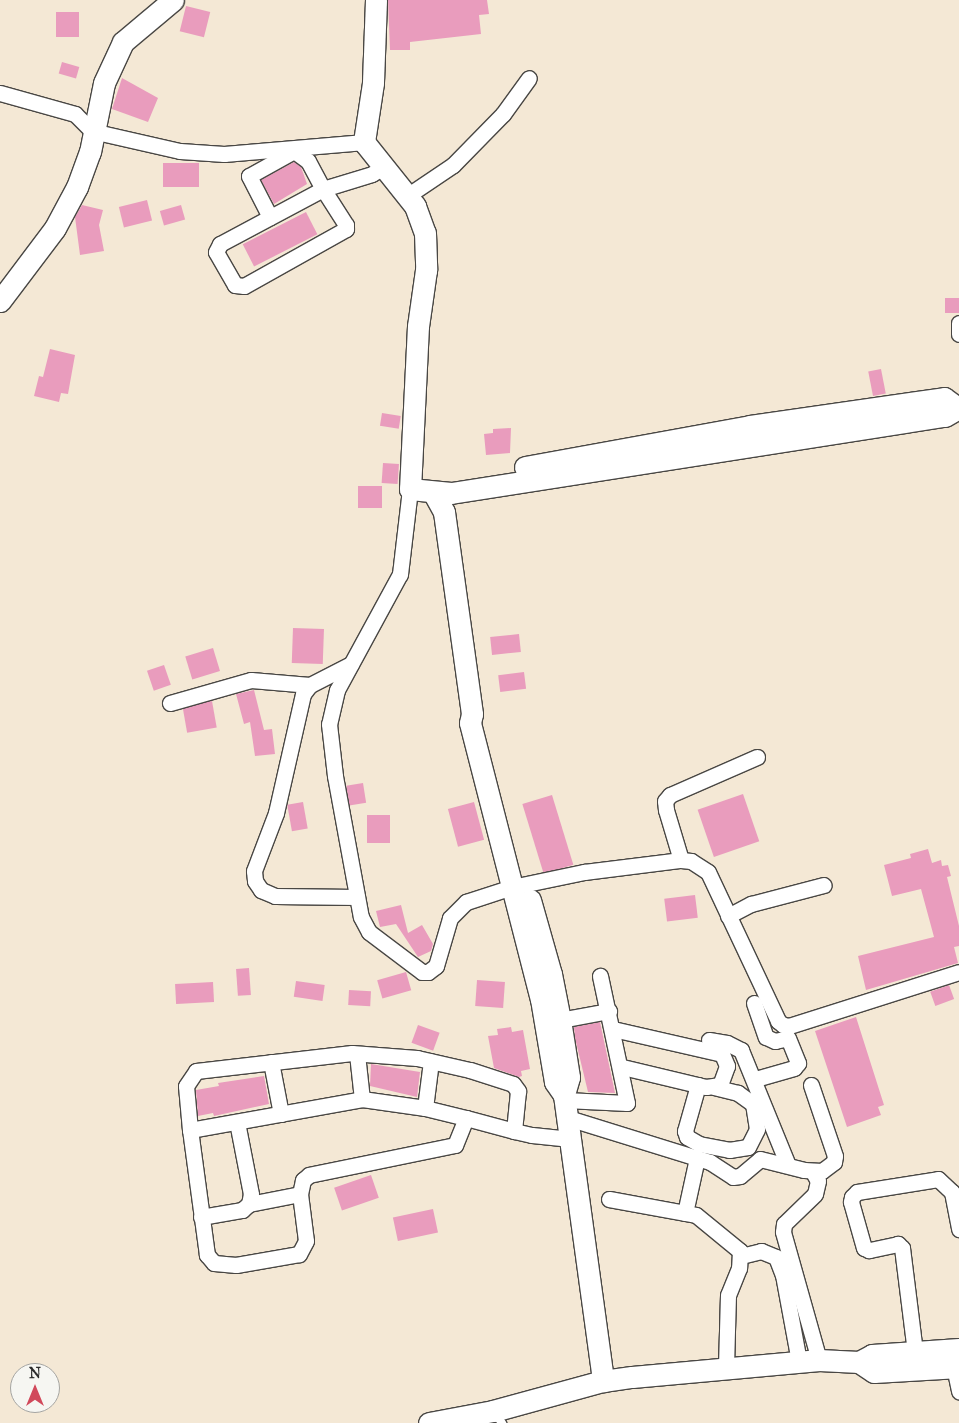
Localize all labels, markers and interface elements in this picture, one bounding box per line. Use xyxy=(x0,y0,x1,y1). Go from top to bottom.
north arrow xyxy=(10,1363,60,1413)
text: N xyxy=(29,1365,41,1382)

